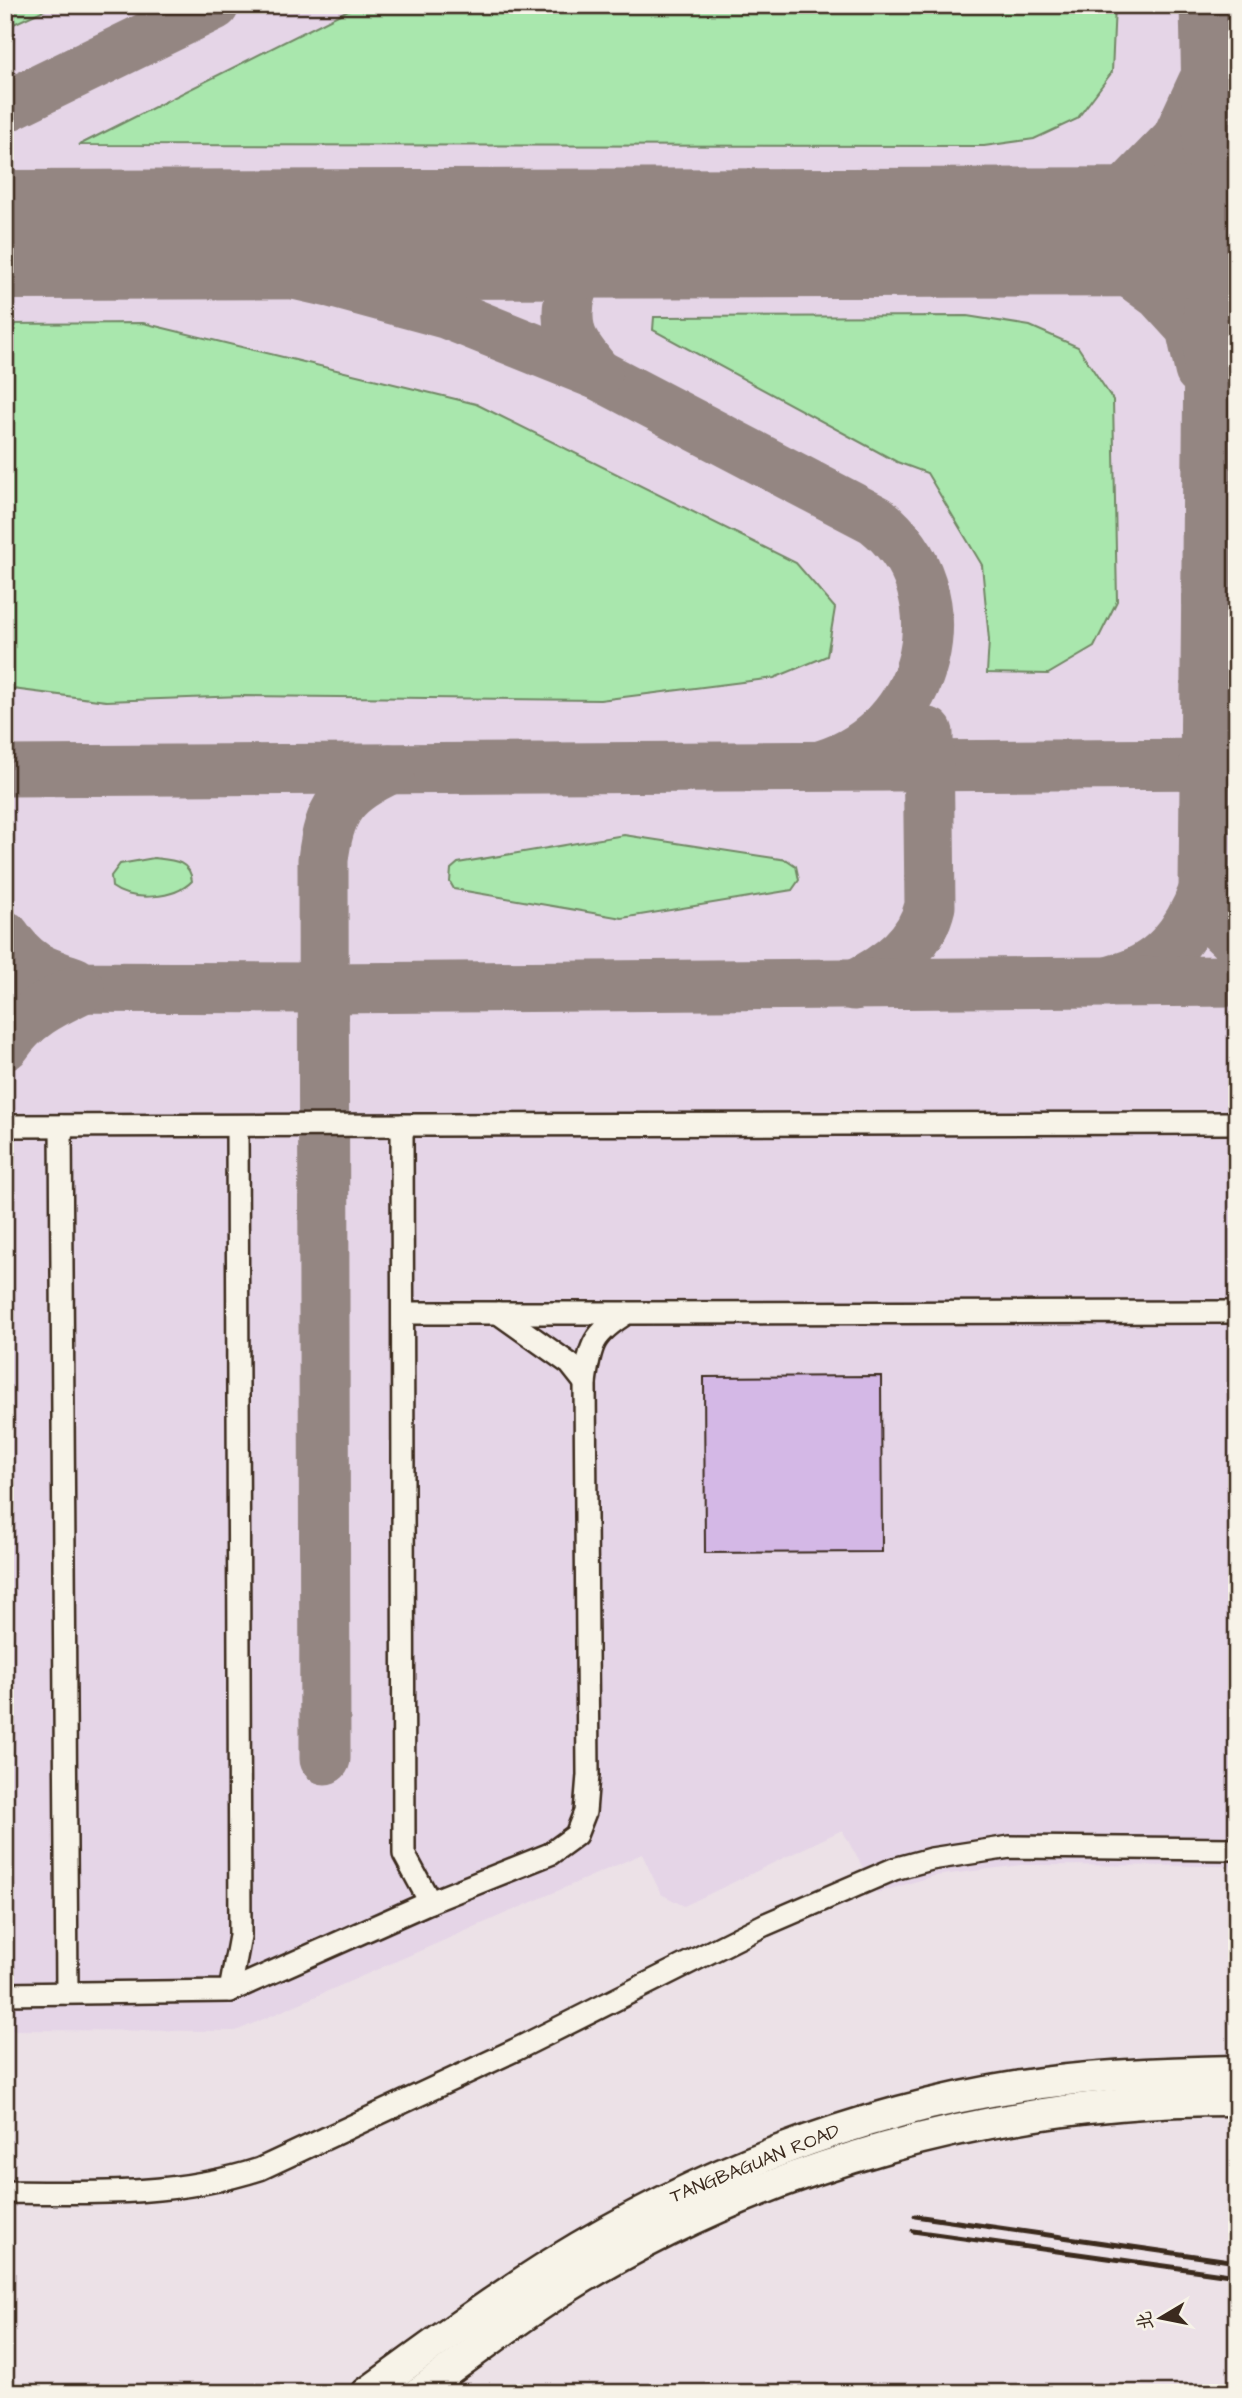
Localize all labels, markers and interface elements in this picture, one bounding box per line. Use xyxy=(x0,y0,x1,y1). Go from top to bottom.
street label: TANGBAGUAN ROAD xyxy=(666,2118,844,2210)
north arrow xyxy=(1126,2282,1196,2352)
text: 北 xyxy=(1131,2309,1161,2332)

